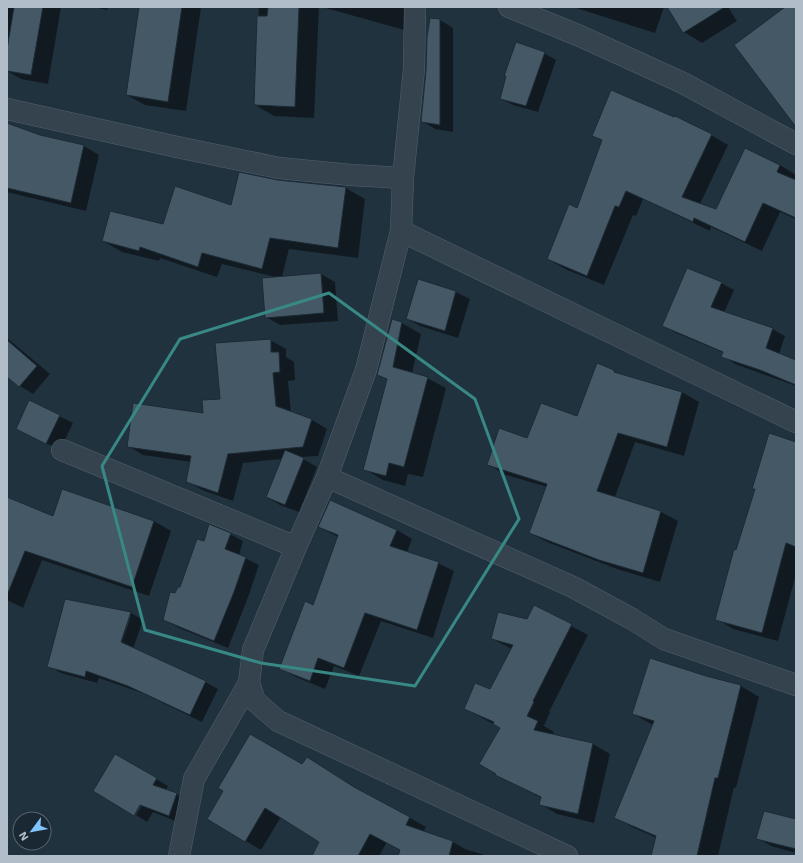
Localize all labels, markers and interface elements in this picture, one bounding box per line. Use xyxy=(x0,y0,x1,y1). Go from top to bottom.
north arrow xyxy=(12,811,52,851)
text: N xyxy=(16,829,32,843)

